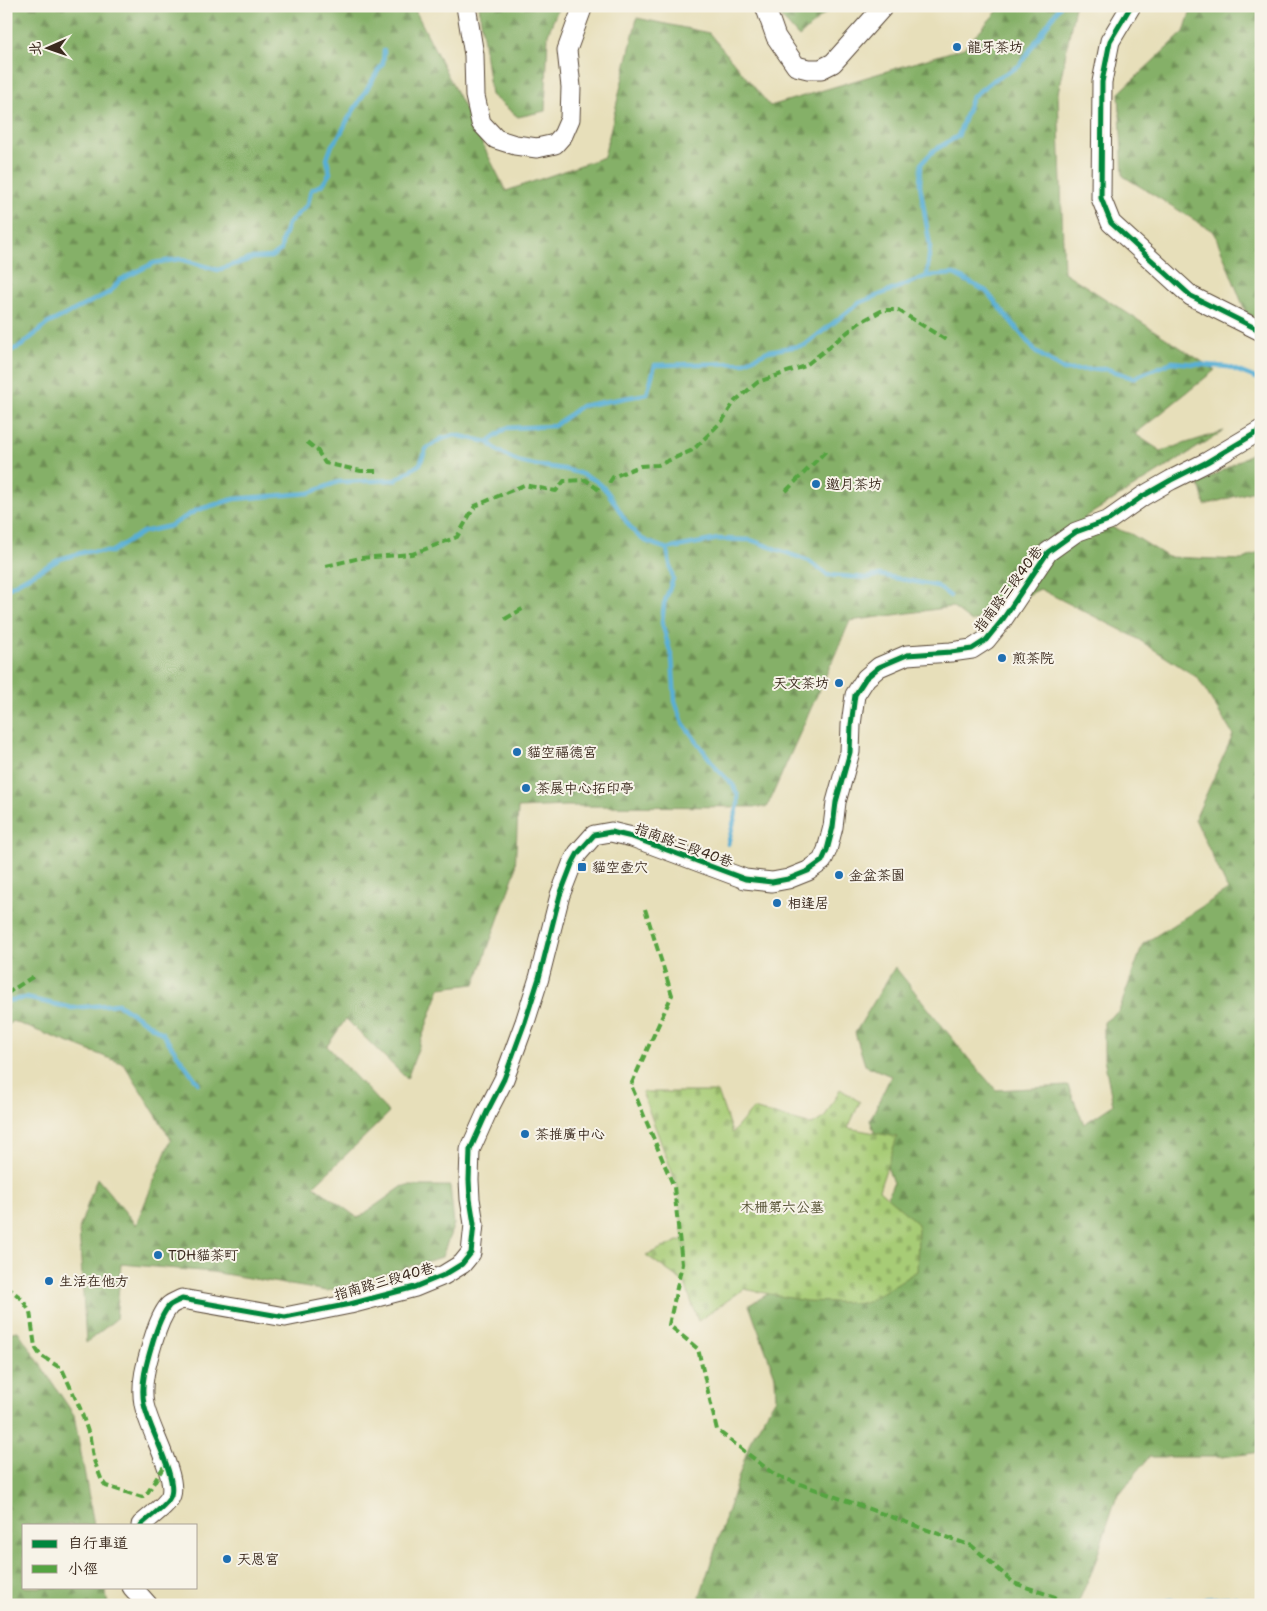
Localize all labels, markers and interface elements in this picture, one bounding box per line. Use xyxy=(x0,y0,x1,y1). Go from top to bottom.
north arrow xyxy=(22,22,72,72)
place label: 龍牙茶坊 xyxy=(967,38,1023,56)
text: 北 xyxy=(26,41,44,56)
marker: 龍牙茶坊 xyxy=(951,41,963,53)
place label: 邀月茶坊 xyxy=(826,475,882,493)
marker: 邀月茶坊 xyxy=(810,478,822,490)
street label: 指南路三段40巷 xyxy=(970,541,1047,636)
place label: 煎茶院 xyxy=(1012,649,1054,667)
marker: 煎茶院 xyxy=(996,652,1008,664)
place label: 天文茶坊 xyxy=(773,674,829,692)
marker: 天文茶坊 xyxy=(833,677,845,689)
place label: 貓空福德宮 xyxy=(527,743,597,761)
marker: 貓空福德宮 xyxy=(511,746,523,758)
place label: 茶展中心拓印亭 xyxy=(536,779,634,797)
marker: 茶展中心拓印亭 xyxy=(520,782,532,794)
street label: 指南路三段40巷 xyxy=(632,819,737,871)
place label: 貓空壺穴 xyxy=(592,858,648,876)
marker: 貓空壺穴 xyxy=(576,861,588,873)
place label: 金盆茶園 xyxy=(849,866,905,884)
marker: 金盆茶園 xyxy=(833,869,845,881)
place label: 相逢居 xyxy=(787,894,829,912)
marker: 相逢居 xyxy=(771,897,783,909)
place label: 茶推廣中心 xyxy=(535,1125,605,1143)
marker: 茶推廣中心 xyxy=(519,1128,531,1140)
park label: 木柵第六公墓 xyxy=(740,1198,824,1216)
place label: TDH貓茶町 xyxy=(168,1246,238,1264)
marker: TDH貓茶町 xyxy=(152,1249,164,1261)
street label: 指南路三段40巷 xyxy=(332,1258,437,1304)
place label: 生活在他方 xyxy=(59,1272,129,1290)
marker: 生活在他方 xyxy=(43,1275,55,1287)
legend xyxy=(22,1524,198,1588)
text: 自行車道 xyxy=(68,1533,128,1553)
place label: 天恩宮 xyxy=(237,1550,279,1568)
marker: 天恩宮 xyxy=(221,1553,233,1565)
text: 小徑 xyxy=(68,1559,98,1579)

